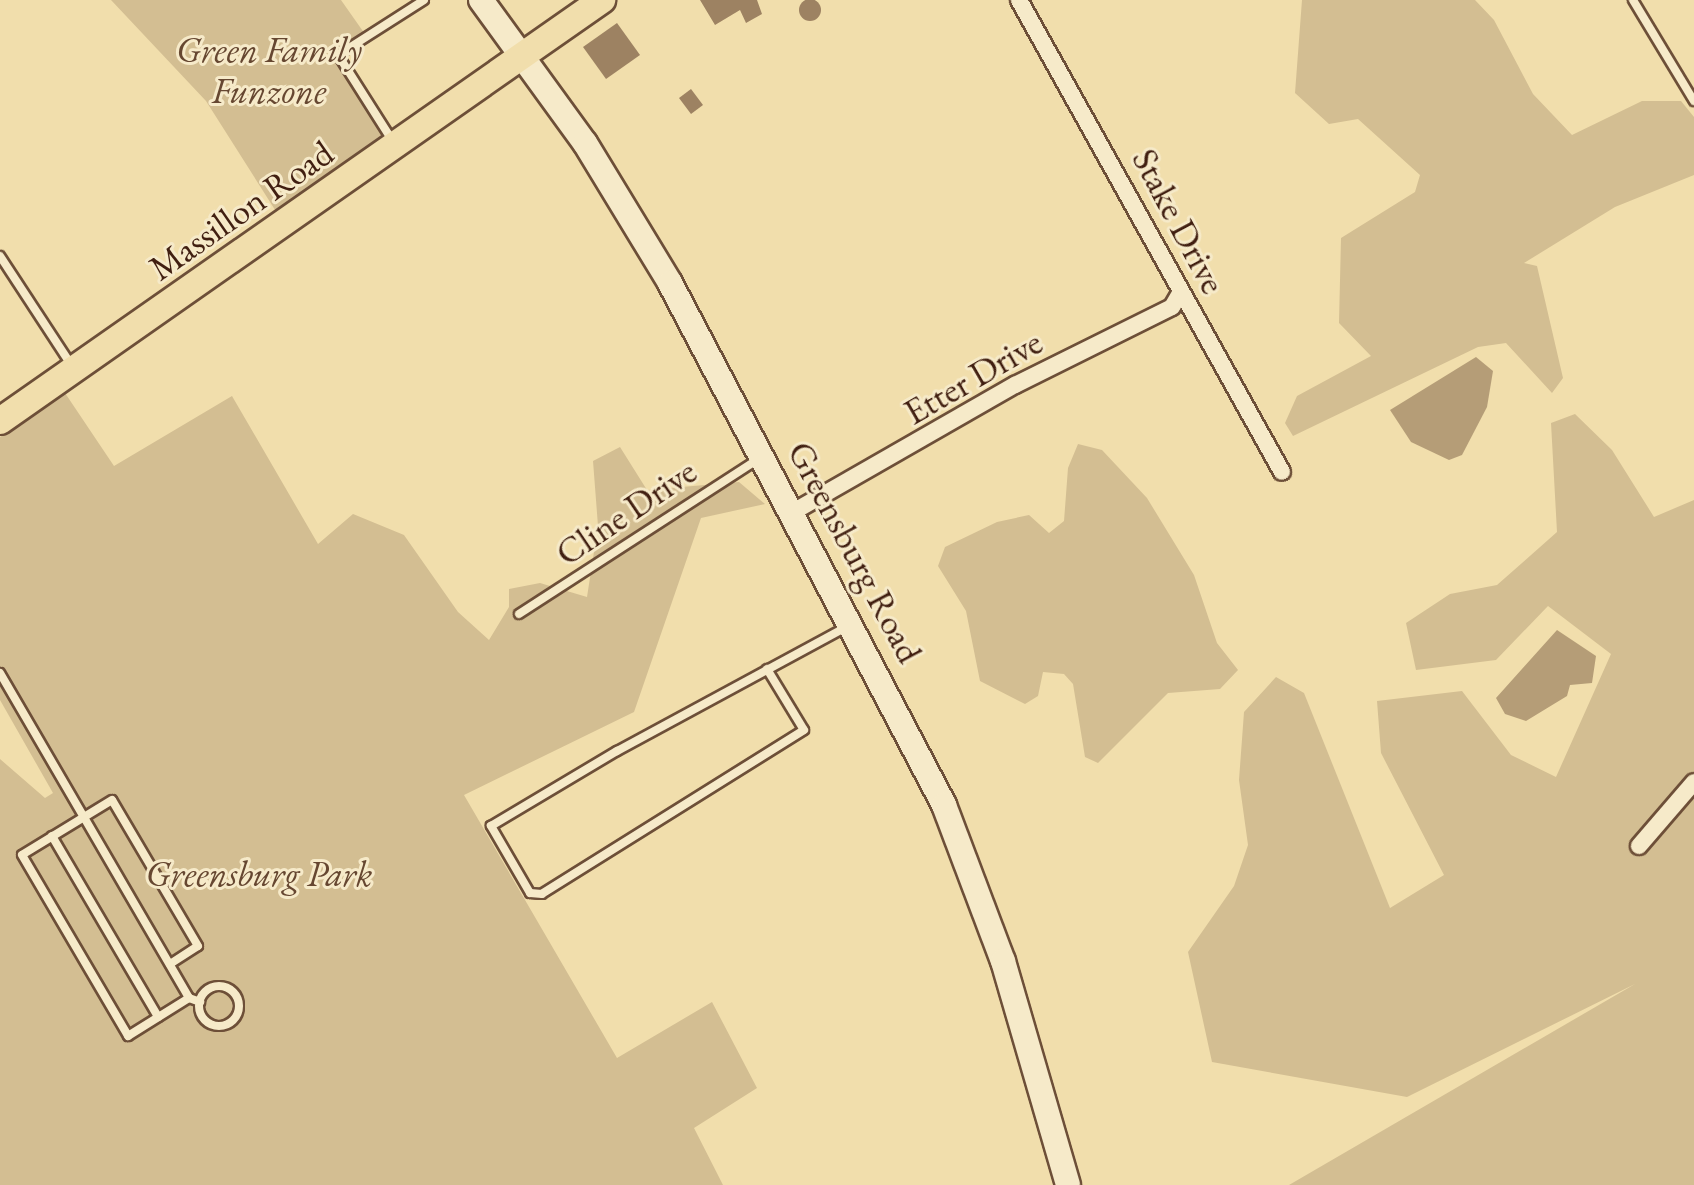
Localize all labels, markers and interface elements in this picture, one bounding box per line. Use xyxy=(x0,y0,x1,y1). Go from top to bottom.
park label: Green Family Funzone xyxy=(176,27,362,112)
street label: Massillon Road xyxy=(141,131,341,289)
street label: Stake Drive xyxy=(1123,141,1235,301)
street label: Etter Drive xyxy=(896,320,1050,434)
street label: Greensburg Road xyxy=(779,434,931,670)
street label: Cline Drive xyxy=(548,449,704,575)
park label: Greensburg Park xyxy=(146,852,372,896)

